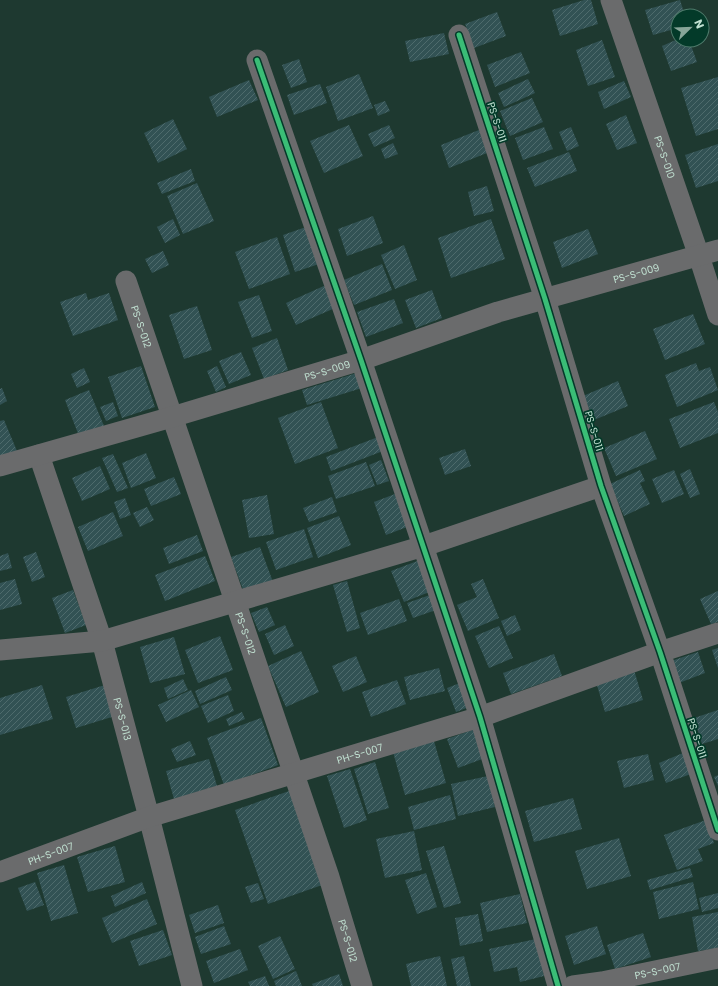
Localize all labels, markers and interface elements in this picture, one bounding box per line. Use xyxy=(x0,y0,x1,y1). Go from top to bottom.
north arrow xyxy=(670,8,710,48)
text: N xyxy=(690,17,708,31)
street label: PS-S-011 xyxy=(483,100,511,144)
street label: PS-S-010 xyxy=(651,134,679,180)
street label: PS-S-009 xyxy=(611,259,661,287)
street label: PS-S-012 xyxy=(127,303,156,350)
street label: PS-S-009 xyxy=(302,356,352,384)
street label: PS-S-011 xyxy=(581,409,607,453)
street label: PS-S-012 xyxy=(232,610,260,657)
street label: PS-S-013 xyxy=(110,696,136,742)
street label: PS-S-011 xyxy=(683,716,711,760)
street label: PH-S-007 xyxy=(335,739,385,767)
street label: PH-S-007 xyxy=(26,838,76,869)
street label: PS-S-012 xyxy=(335,917,362,964)
street label: PS-S-007 xyxy=(633,958,682,983)

